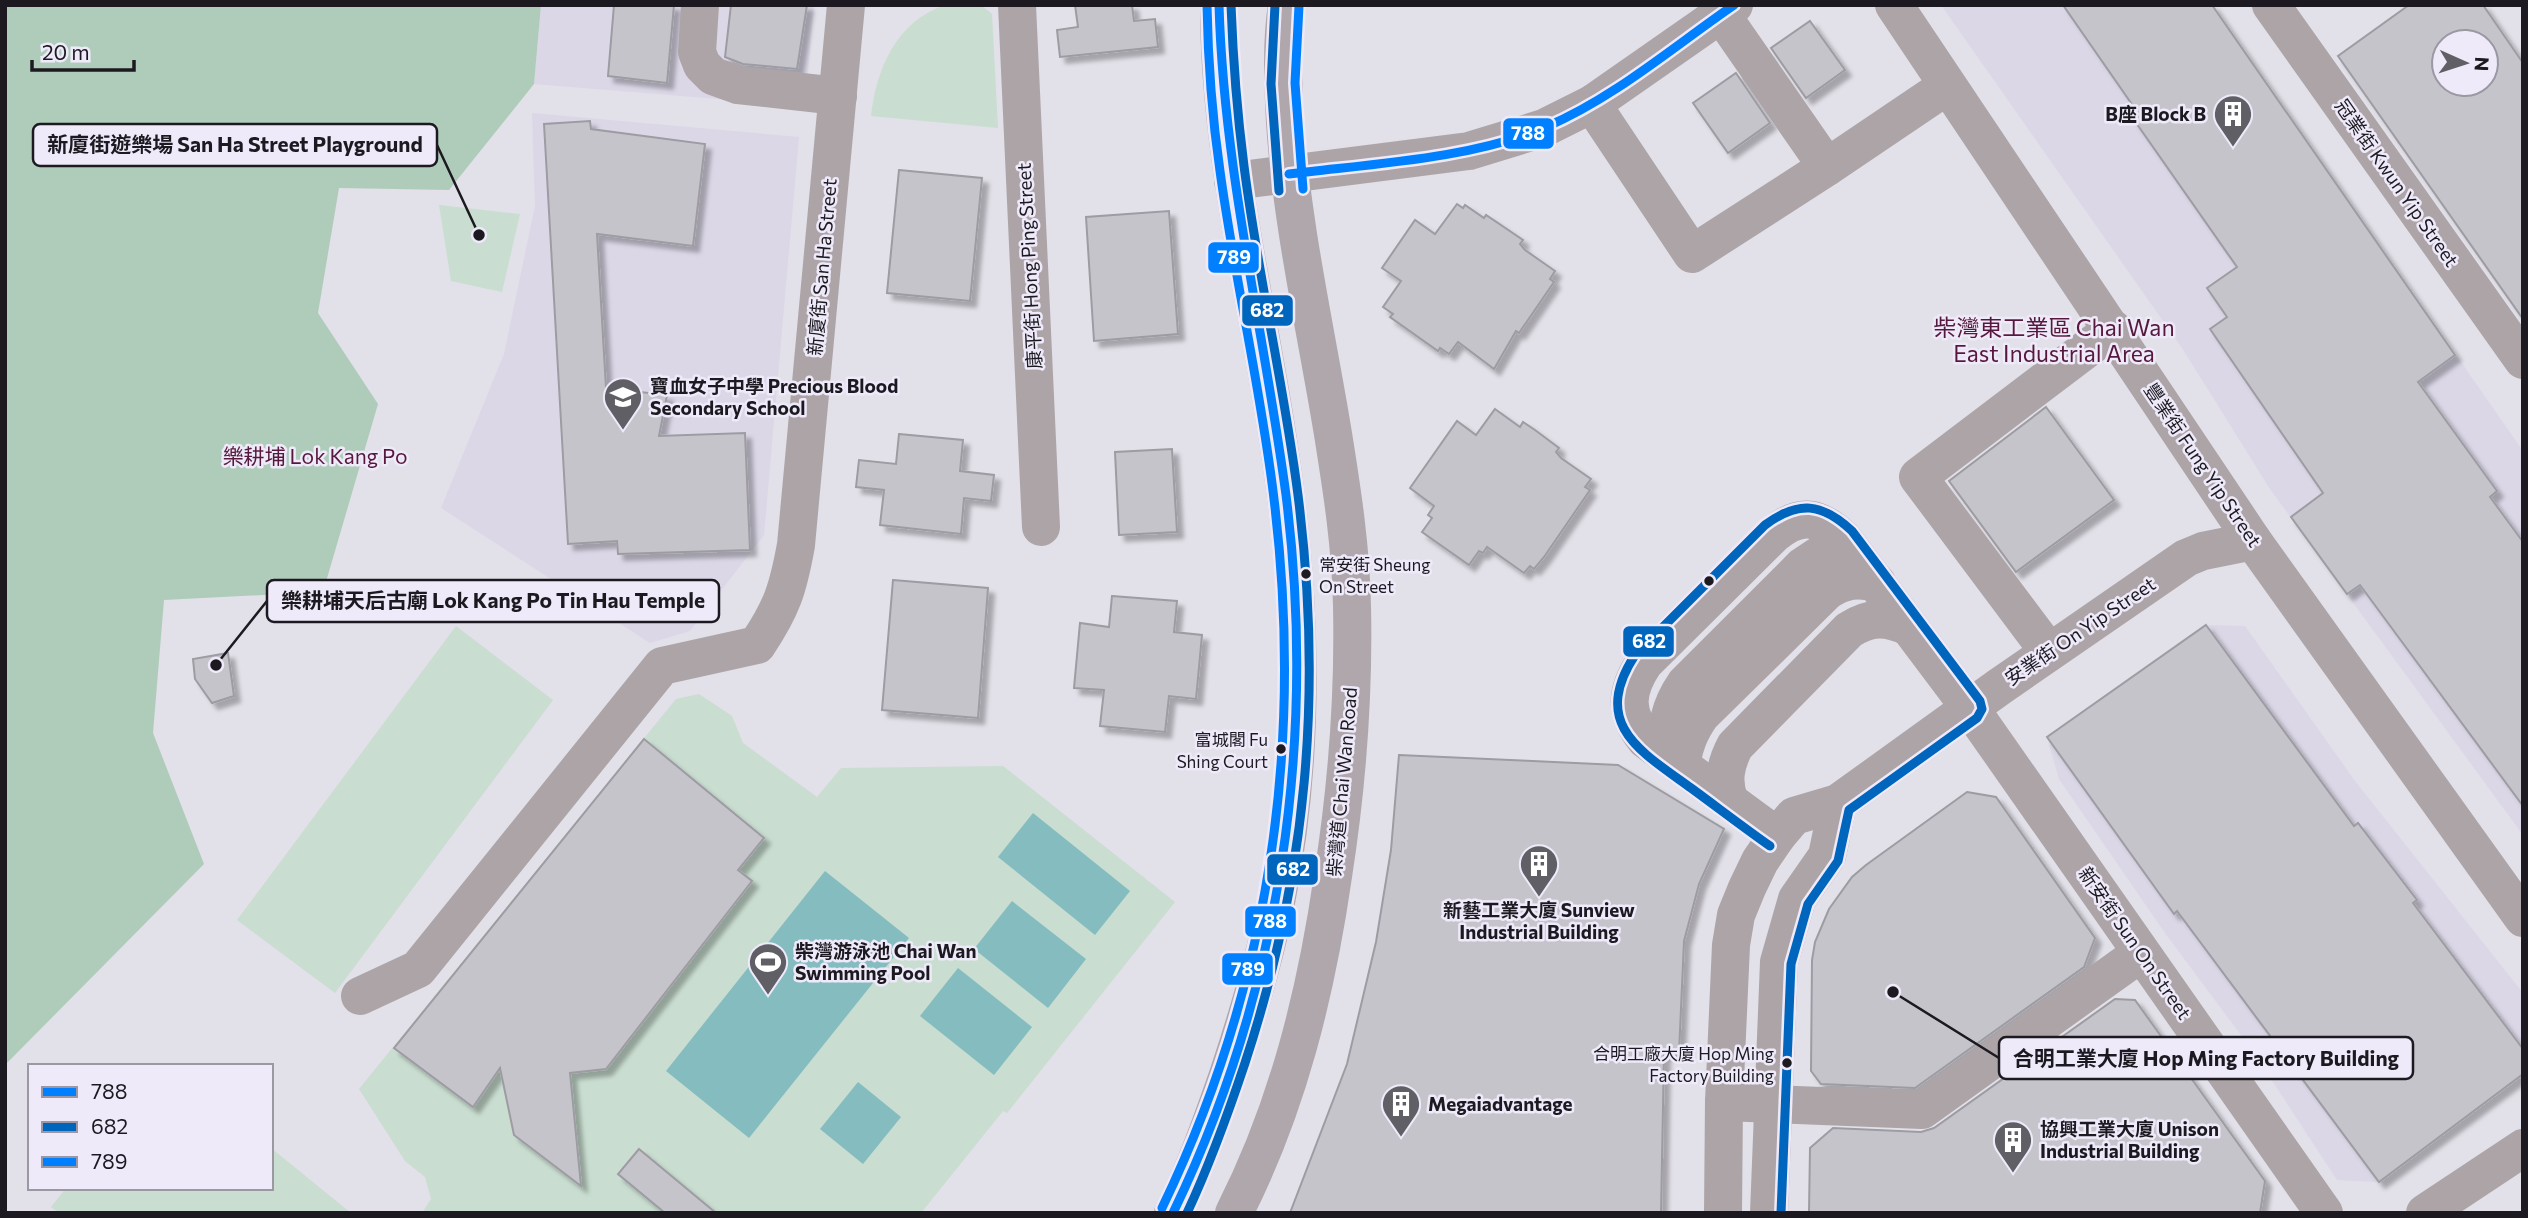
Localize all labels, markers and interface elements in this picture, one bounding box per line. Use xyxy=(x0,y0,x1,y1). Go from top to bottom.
scale bar xyxy=(32,28,133,72)
north arrow xyxy=(2430,28,2500,98)
text: 20 m xyxy=(42,39,90,64)
text: N xyxy=(2471,56,2494,72)
building icon: B座 Block B xyxy=(2212,93,2254,148)
street label: 冠業街 Kwun Yip Street xyxy=(2331,95,2464,271)
place label: B座 Block B xyxy=(2105,102,2206,125)
line badge: 788 xyxy=(1502,117,1555,150)
text: 788 xyxy=(1511,121,1545,144)
callout: 新廈街遊樂場 San Ha Street Playground xyxy=(33,124,437,166)
text: 新廈街遊樂場 San Ha Street Playground xyxy=(47,131,423,156)
street label: 康平街 Hong Ping Street xyxy=(1012,162,1045,370)
street label: 新廈街 San Ha Street xyxy=(802,177,841,357)
line badge: 789 xyxy=(1207,241,1260,274)
text: 789 xyxy=(1217,245,1251,268)
line badge: 682 xyxy=(1241,294,1294,327)
text: 682 xyxy=(1250,298,1284,321)
district label: 柴灣東工業區 Chai Wan East Industrial Area xyxy=(1933,313,2175,367)
place label: 寶血女子中學 Precious Blood Secondary School xyxy=(650,374,898,419)
school or university icon: 寶血女子中學 Precious Blood Secondary School xyxy=(602,376,644,431)
street label: 豐業街 Fung Yip Street xyxy=(2140,378,2267,551)
district label: 樂耕埔 Lok Kang Po xyxy=(223,443,407,468)
place label: 常安街 Sheung On Street xyxy=(1319,554,1430,597)
marker: 常安街 Sheung On Street xyxy=(1299,567,1313,581)
street label: 安業街 On Yip Street xyxy=(2000,572,2160,689)
unlabelled marker xyxy=(1702,574,1716,588)
callout: 樂耕埔天后古廟 Lok Kang Po Tin Hau Temple xyxy=(267,580,719,622)
text: 樂耕埔天后古廟 Lok Kang Po Tin Hau Temple xyxy=(281,587,705,612)
line badge: 682 xyxy=(1622,625,1675,658)
text: 682 xyxy=(1632,629,1666,652)
street label: 柴灣道 Chai Wan Road xyxy=(1322,686,1361,878)
place label: 富城閣 Fu Shing Court xyxy=(1177,729,1268,772)
marker: 富城閣 Fu Shing Court xyxy=(1274,742,1288,756)
building icon: 新藝工業大廈 Sunview Industrial Building xyxy=(1518,843,1560,898)
line badge: 682 xyxy=(1266,853,1319,886)
text: 682 xyxy=(1276,857,1310,880)
street label: 新安街 Sun On Street xyxy=(2074,862,2197,1023)
place label: 新藝工業大廈 Sunview Industrial Building xyxy=(1443,898,1635,943)
line badge: 788 xyxy=(1244,905,1297,938)
text: 788 xyxy=(1253,909,1287,932)
place label: 柴灣游泳池 Chai Wan Swimming Pool xyxy=(795,939,976,984)
sports icon: 柴灣游泳池 Chai Wan Swimming Pool xyxy=(747,941,789,996)
line badge: 789 xyxy=(1221,952,1274,986)
text: 789 xyxy=(1231,957,1265,980)
callout: 合明工業大廈 Hop Ming Factory Building xyxy=(1999,1037,2413,1079)
place label: 合明工廠大廈 Hop Ming Factory Building xyxy=(1593,1043,1774,1086)
text: 合明工業大廈 Hop Ming Factory Building xyxy=(2013,1045,2400,1070)
marker: 合明工廠大廈 Hop Ming Factory Building xyxy=(1780,1056,1794,1070)
legend xyxy=(28,1064,273,1190)
text: 788 xyxy=(91,1078,128,1103)
building icon: Megaiadvantage xyxy=(1380,1083,1422,1138)
place label: Megaiadvantage xyxy=(1428,1092,1572,1115)
text: 682 xyxy=(91,1113,128,1138)
place label: 協興工業大廈 Unison Industrial Building xyxy=(2040,1117,2219,1162)
building icon: 協興工業大廈 Unison Industrial Building xyxy=(1992,1119,2034,1174)
text: 789 xyxy=(91,1148,128,1173)

